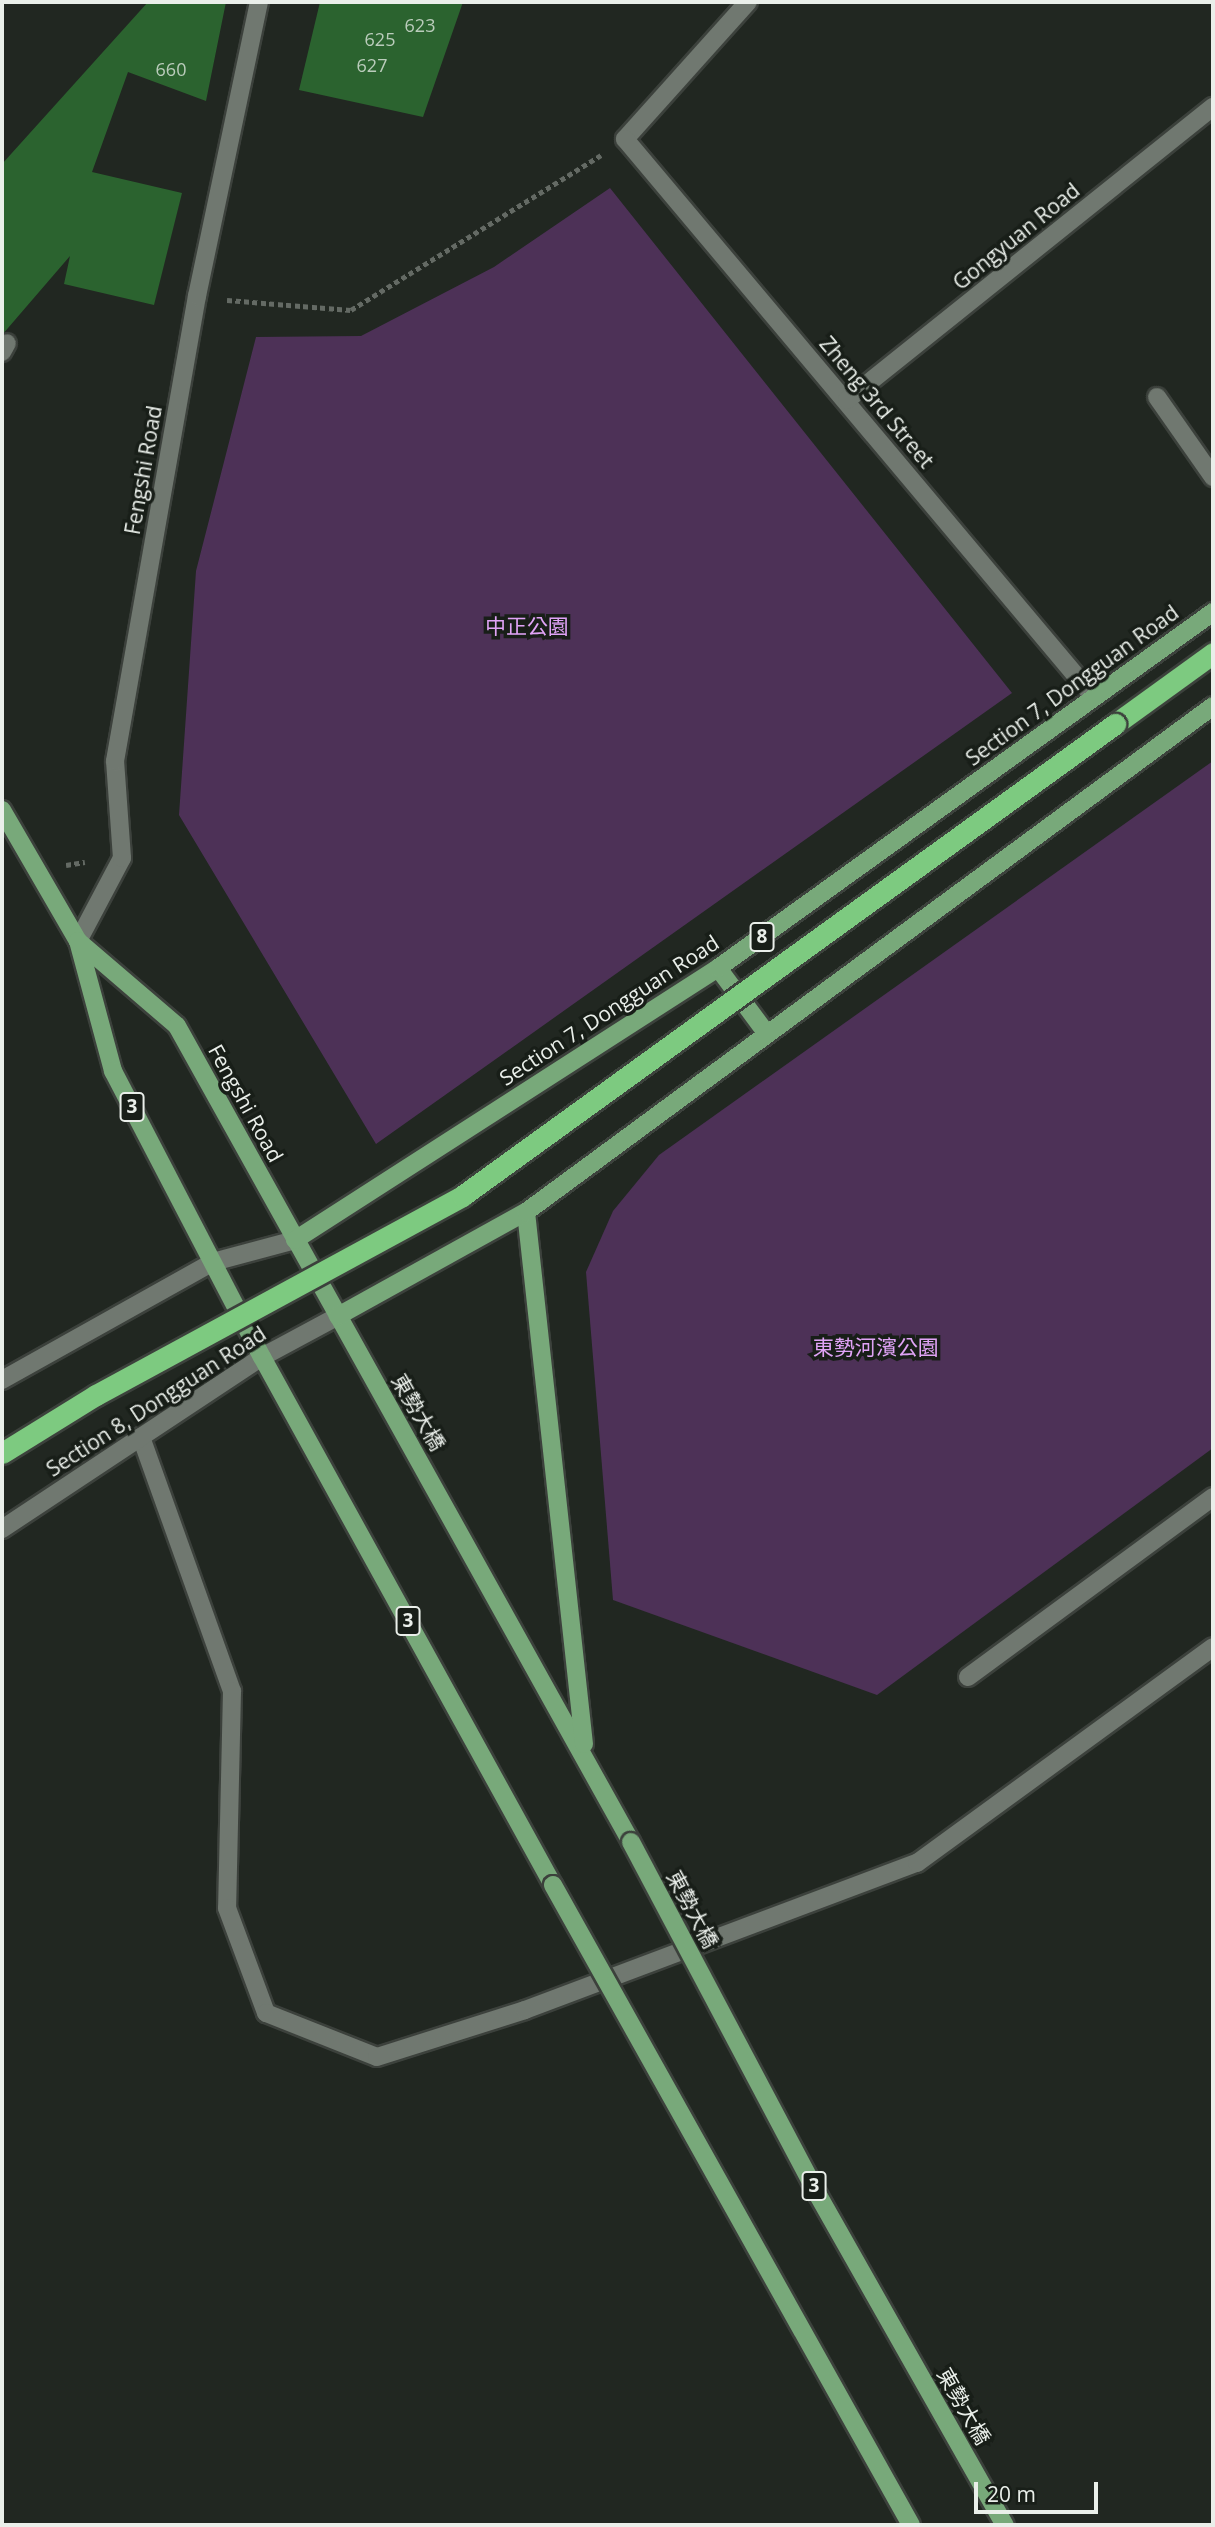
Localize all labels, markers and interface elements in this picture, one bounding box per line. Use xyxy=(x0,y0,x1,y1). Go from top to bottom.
house number: 623 xyxy=(405,14,435,36)
house number: 625 xyxy=(365,28,395,50)
house number: 627 xyxy=(357,54,387,76)
house number: 660 xyxy=(156,58,186,80)
street label: Gongyuan Road xyxy=(948,177,1084,295)
street label: Zheng 3rd Street xyxy=(815,331,939,473)
street label: Fengshi Road xyxy=(119,403,167,537)
street label: Section 7, Dongguan Road xyxy=(961,599,1183,771)
park label: 中正公園 xyxy=(485,613,569,639)
road number: 8 xyxy=(748,922,776,953)
street label: Section 7, Dongguan Road xyxy=(495,930,723,1090)
street label: Fengshi Road xyxy=(203,1040,289,1166)
road number: 3 xyxy=(118,1092,146,1122)
street label: Section 8, Dongguan Road xyxy=(42,1321,270,1481)
park label: 東勢河濱公園 xyxy=(813,1334,939,1360)
street label: 東勢大橋 xyxy=(387,1369,451,1455)
road number: 3 xyxy=(394,1606,422,1637)
street label: 東勢大橋 xyxy=(662,1866,724,1952)
road number: 3 xyxy=(800,2170,828,2202)
street label: 東勢大橋 xyxy=(932,2363,996,2449)
scale bar xyxy=(977,2468,1101,2512)
text: 20 m xyxy=(987,2480,1036,2508)

